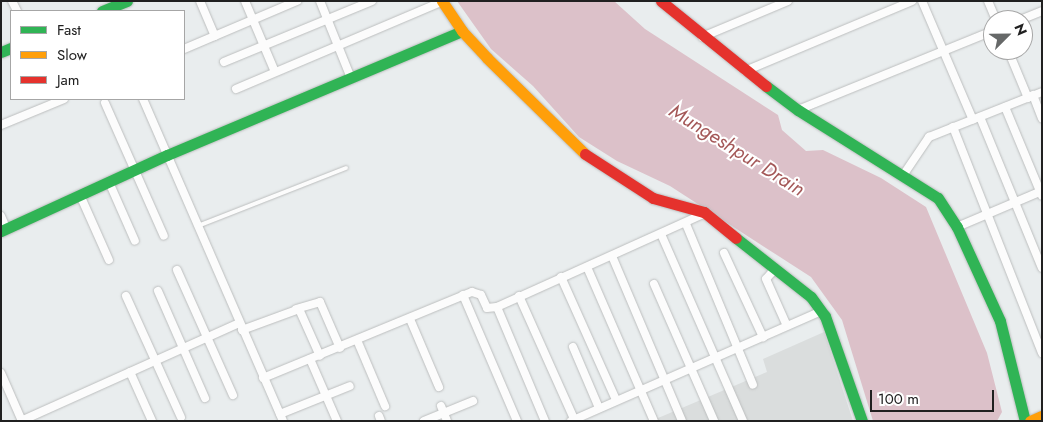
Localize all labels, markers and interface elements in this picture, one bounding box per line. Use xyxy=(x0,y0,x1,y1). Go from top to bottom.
legend xyxy=(10,10,185,100)
north arrow xyxy=(983,10,1033,60)
text: Fast xyxy=(57,19,81,41)
text: N xyxy=(1010,21,1032,39)
text: Slow xyxy=(57,44,87,66)
text: Jam xyxy=(57,69,80,91)
water label: Mungeshpur Drain xyxy=(665,99,809,201)
scale bar xyxy=(873,380,997,412)
text: 100 m xyxy=(878,388,919,410)

